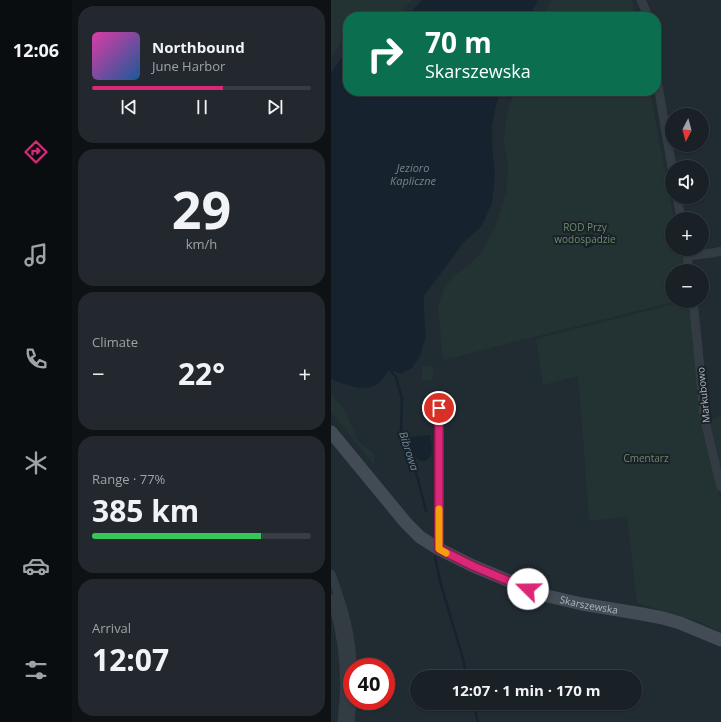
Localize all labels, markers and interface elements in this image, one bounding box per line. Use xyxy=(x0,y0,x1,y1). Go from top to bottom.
text: 70 m xyxy=(425,23,492,61)
icon: right xyxy=(359,28,411,80)
text: Northbound xyxy=(152,37,245,57)
text: 12:06 xyxy=(13,38,59,62)
text: June Harbor xyxy=(152,57,225,75)
text: Skarszewska xyxy=(425,59,531,83)
icon: previous xyxy=(118,96,140,118)
icon: pause xyxy=(191,96,213,118)
icon: next xyxy=(264,96,286,118)
north arrow xyxy=(665,108,709,152)
map controls xyxy=(665,108,709,308)
icon: directions xyxy=(22,138,50,166)
water label: Jezioro Kapliczne xyxy=(390,160,437,188)
button: sound xyxy=(665,160,709,204)
text: 29 xyxy=(172,173,231,244)
button: + xyxy=(665,212,709,256)
park label: ROD Przy wodospadzie xyxy=(554,220,616,246)
text: km/h xyxy=(186,235,217,253)
icon: music xyxy=(22,241,50,269)
button: − xyxy=(665,264,709,308)
text: Climate xyxy=(92,333,138,351)
icon: phone xyxy=(22,345,50,373)
text: 22° xyxy=(178,353,225,394)
text: − xyxy=(92,358,105,388)
text: + xyxy=(298,358,311,388)
street label: Markubowo xyxy=(693,366,713,424)
pin xyxy=(422,391,456,425)
icon: arrive xyxy=(428,397,450,419)
water label: Bibrowa xyxy=(396,429,423,472)
icon: climate xyxy=(22,449,50,477)
park label: Cmentarz xyxy=(623,451,669,465)
text: Range · 77% xyxy=(92,470,165,488)
text: 385 km xyxy=(92,490,199,531)
icon: car xyxy=(22,552,50,580)
position arrow xyxy=(507,568,549,610)
street label: Skarszewska xyxy=(559,592,619,617)
text: Arrival xyxy=(92,619,131,637)
text: 12:07 xyxy=(92,639,169,680)
icon: filters xyxy=(22,656,50,684)
speed limit sign: 40 xyxy=(343,658,395,710)
text: 12:07 · 1 min · 170 m xyxy=(452,680,600,700)

